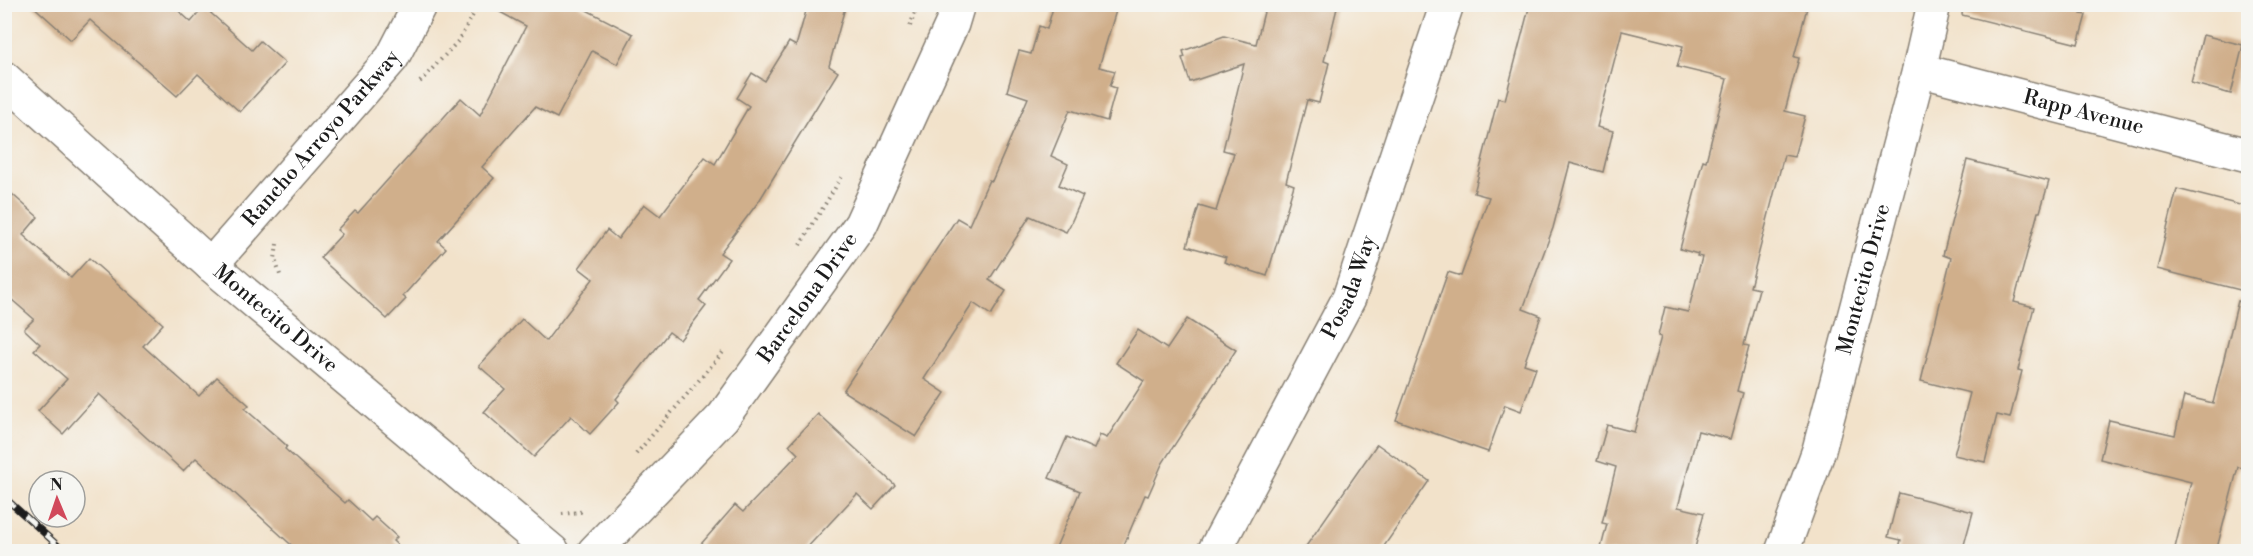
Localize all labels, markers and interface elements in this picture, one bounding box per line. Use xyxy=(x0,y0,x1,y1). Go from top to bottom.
street label: Rancho Arroyo Parkway xyxy=(237,46,407,232)
street label: Rapp Avenue xyxy=(2021,84,2147,141)
street label: Montecito Drive xyxy=(1832,201,1896,358)
street label: Barcelona Drive xyxy=(752,228,864,369)
street label: Posada Way xyxy=(1317,231,1382,343)
street label: Montecito Drive xyxy=(208,259,343,379)
north arrow xyxy=(27,469,87,529)
text: N xyxy=(50,475,64,495)

